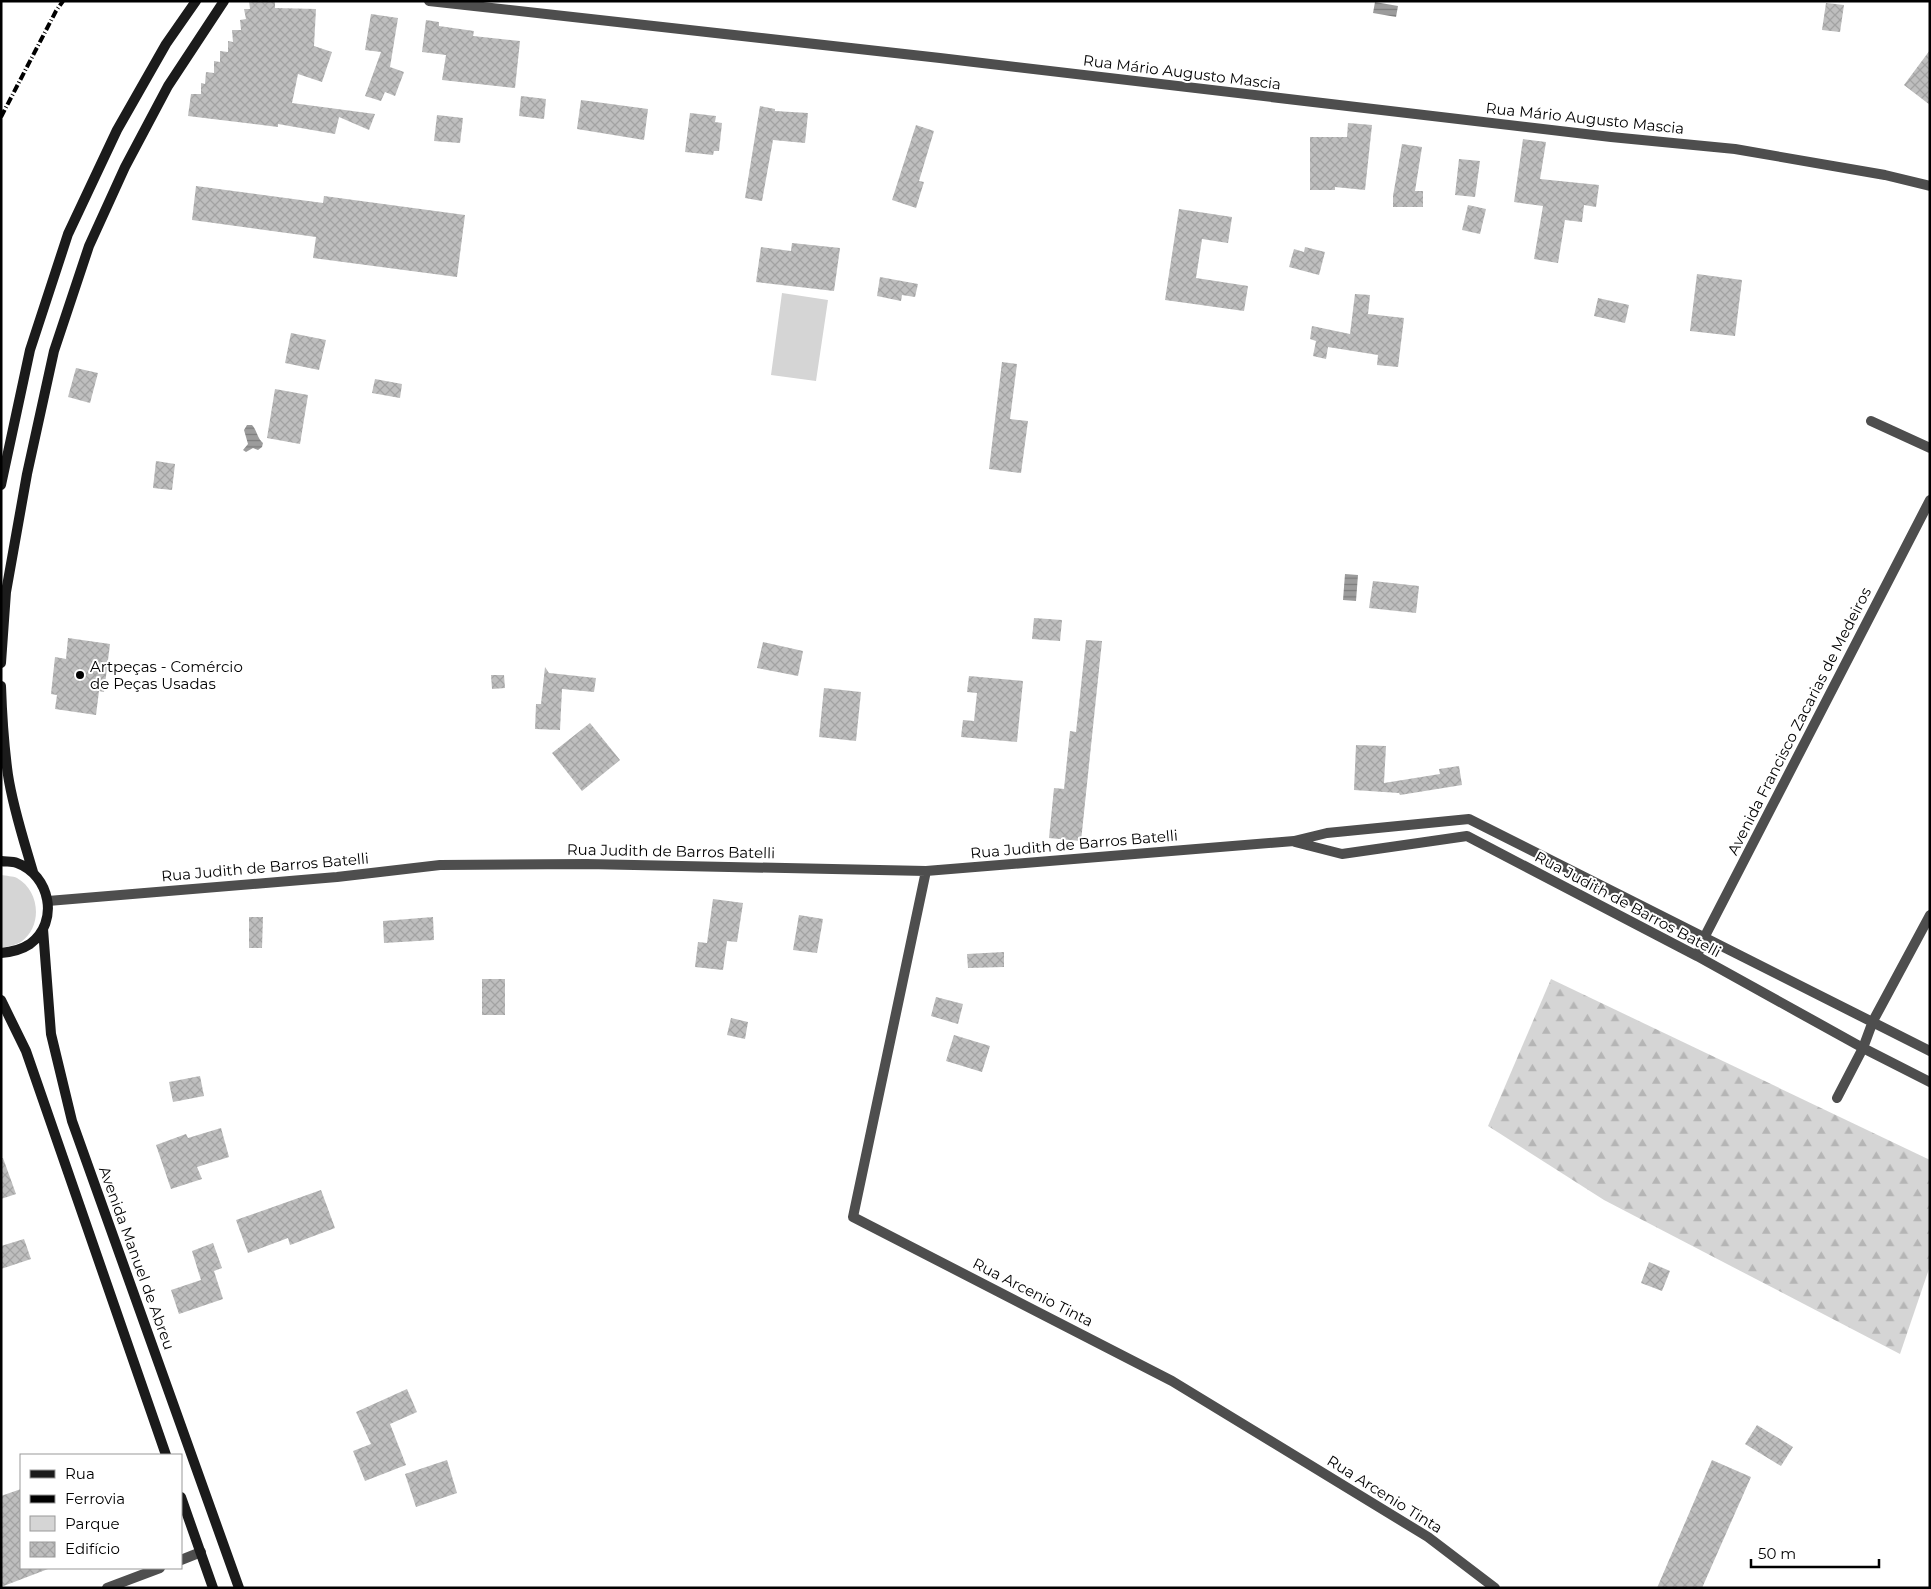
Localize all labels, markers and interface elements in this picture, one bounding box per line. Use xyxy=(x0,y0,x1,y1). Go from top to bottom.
street label: Rua Mário Augusto Mascia xyxy=(1082,50,1282,94)
street label: Rua Mário Augusto Mascia xyxy=(1485,98,1685,138)
street label: Avenida Francisco Zacarias de Medeiros xyxy=(1723,584,1875,858)
place label: Artpeças - Comércio de Peças Usadas xyxy=(90,657,243,693)
marker: Artpeças - Comércio de Peças Usadas xyxy=(74,669,86,681)
street label: Rua Judith de Barros Batelli xyxy=(969,825,1179,863)
street label: Rua Judith de Barros Batelli xyxy=(567,840,775,862)
street label: Rua Judith de Barros Batelli xyxy=(1532,847,1724,961)
street label: Rua Judith de Barros Batelli xyxy=(160,848,370,886)
street label: Avenida Manuel de Abreu xyxy=(95,1164,179,1352)
street label: Rua Arcenio Tinta xyxy=(970,1253,1096,1331)
street label: Rua Arcenio Tinta xyxy=(1324,1451,1446,1537)
legend xyxy=(20,1454,182,1569)
text: Rua xyxy=(65,1464,95,1483)
text: Ferrovia xyxy=(65,1489,125,1508)
text: Parque xyxy=(65,1514,120,1533)
scale bar xyxy=(1751,1536,1878,1568)
text: Edifício xyxy=(65,1539,120,1558)
text: 50 m xyxy=(1758,1544,1796,1563)

